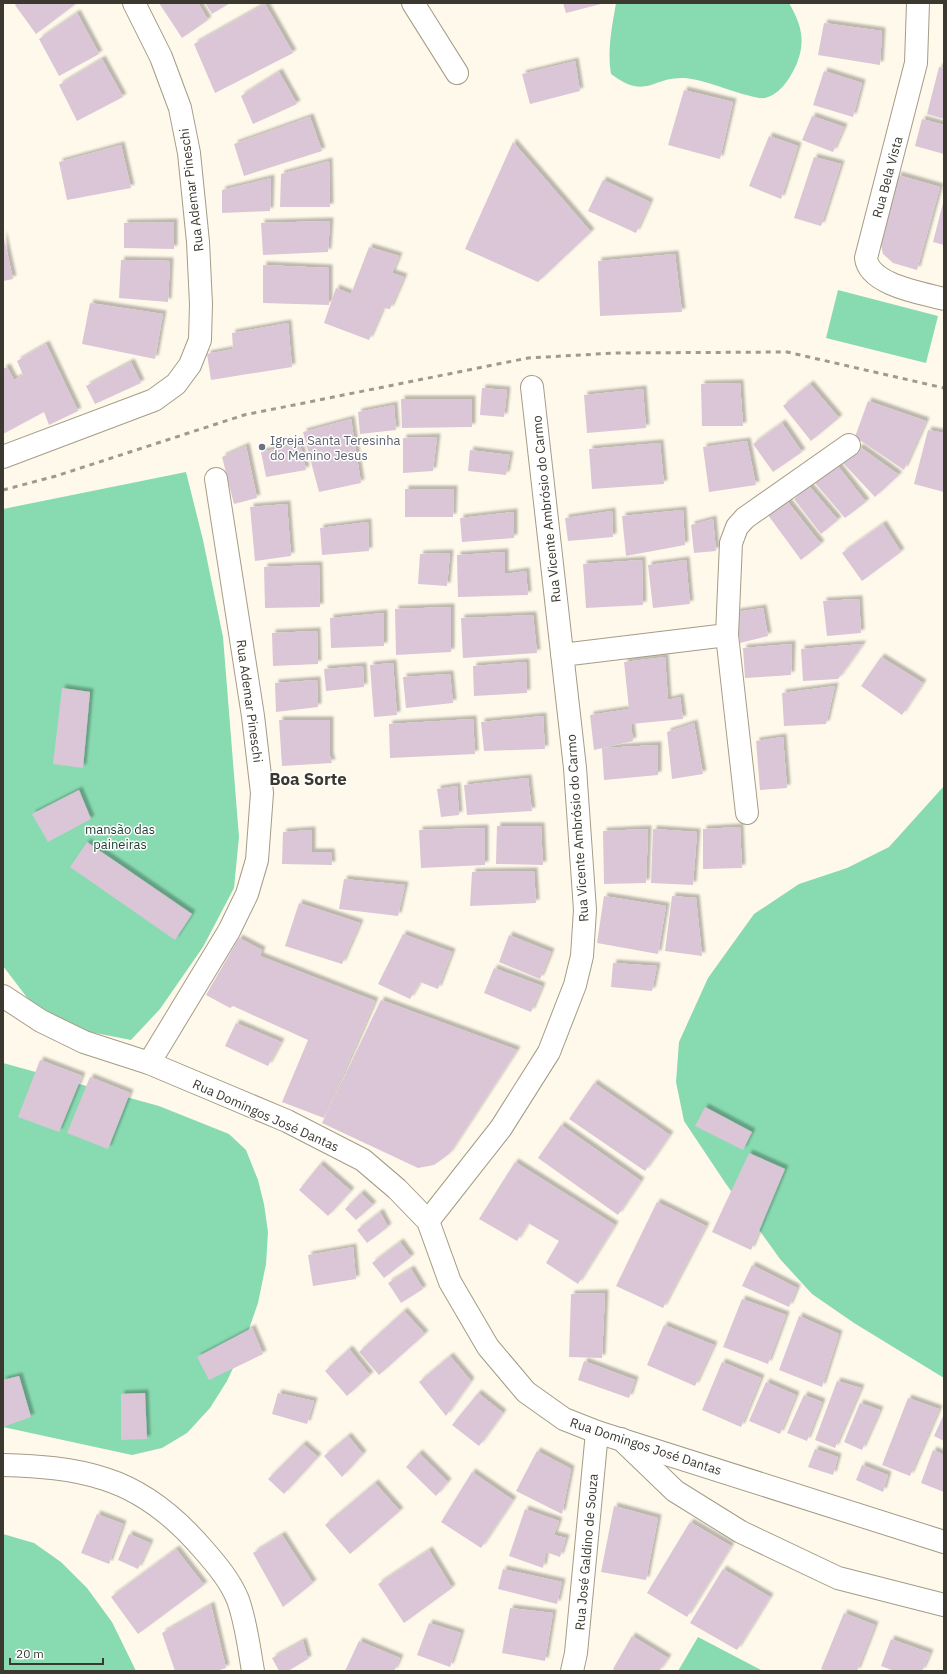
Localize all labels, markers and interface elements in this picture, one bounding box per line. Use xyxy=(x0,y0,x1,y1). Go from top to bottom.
street label: Rua Ademar Pineschi xyxy=(176,127,207,253)
street label: Rua Bela Vista xyxy=(868,134,907,220)
street label: Rua Vicente Ambrósio do Carmo xyxy=(528,415,565,603)
place label: Igreja Santa Teresinha do Menino Jesus xyxy=(270,432,401,464)
marker: Igreja Santa Teresinha do Menino Jesus xyxy=(257,442,267,452)
street label: Rua Ademar Pineschi xyxy=(232,638,267,764)
street label: Rua Vicente Ambrósio do Carmo xyxy=(562,734,593,922)
district label: Boa Sorte xyxy=(269,768,347,790)
park label: mansão das paineiras xyxy=(85,821,155,853)
street label: Rua Domingos José Dantas xyxy=(190,1075,342,1155)
street label: Rua Domingos José Dantas xyxy=(568,1414,724,1479)
street label: Rua José Galdino de Souza xyxy=(571,1473,602,1631)
scale bar xyxy=(10,1640,103,1666)
text: 20 m xyxy=(16,1646,44,1661)

